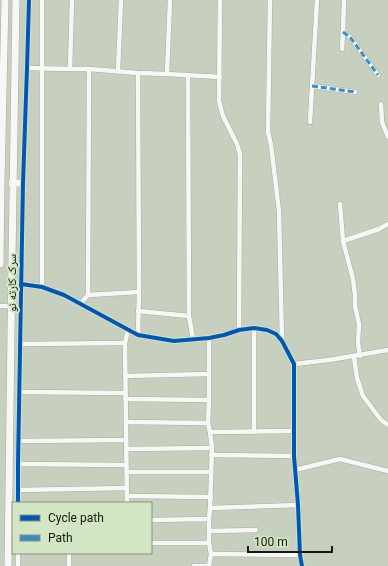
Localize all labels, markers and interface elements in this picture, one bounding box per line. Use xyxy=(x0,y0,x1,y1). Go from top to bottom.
street label: سرک کارته نو xyxy=(5,254,19,312)
legend xyxy=(12,502,152,554)
text: Cycle path xyxy=(48,511,104,525)
scale bar xyxy=(248,528,332,554)
text: Path xyxy=(48,531,73,545)
text: 100 m xyxy=(254,535,288,549)

